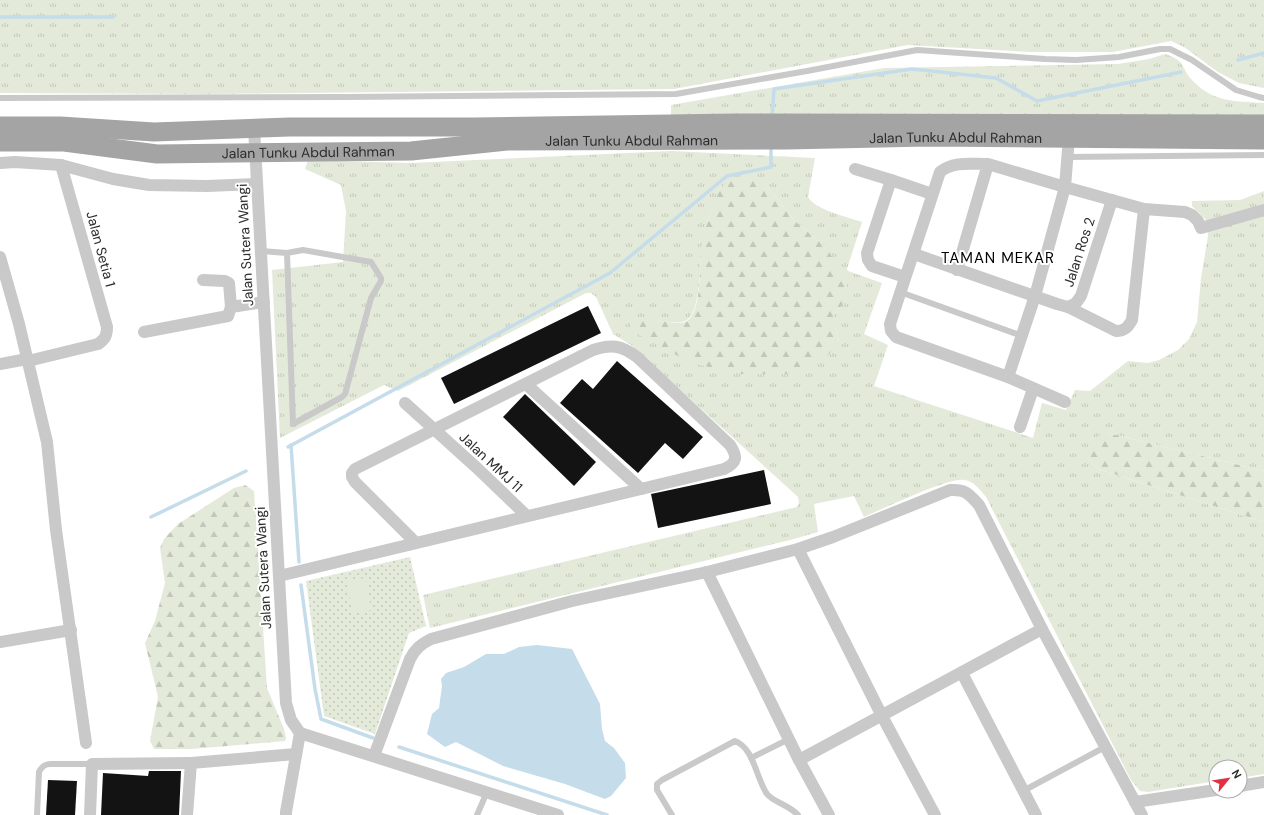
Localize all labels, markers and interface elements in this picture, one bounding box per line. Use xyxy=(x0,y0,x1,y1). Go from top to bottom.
street label: Jalan Tunku Abdul Rahman xyxy=(869,128,1042,147)
street label: Jalan Tunku Abdul Rahman xyxy=(545,131,718,150)
street label: Jalan Tunku Abdul Rahman xyxy=(222,142,395,162)
street label: Jalan Sutera Wangi xyxy=(233,183,257,307)
street label: Jalan Setia 1 xyxy=(82,209,120,289)
street label: Jalan Ros 2 xyxy=(1059,215,1099,289)
district label: TAMAN MEKAR xyxy=(941,248,1055,268)
street label: Jalan MMJ 11 xyxy=(456,428,526,496)
street label: Jalan Sutera Wangi xyxy=(251,506,275,630)
north arrow xyxy=(1208,759,1248,799)
text: N xyxy=(1229,767,1245,781)

